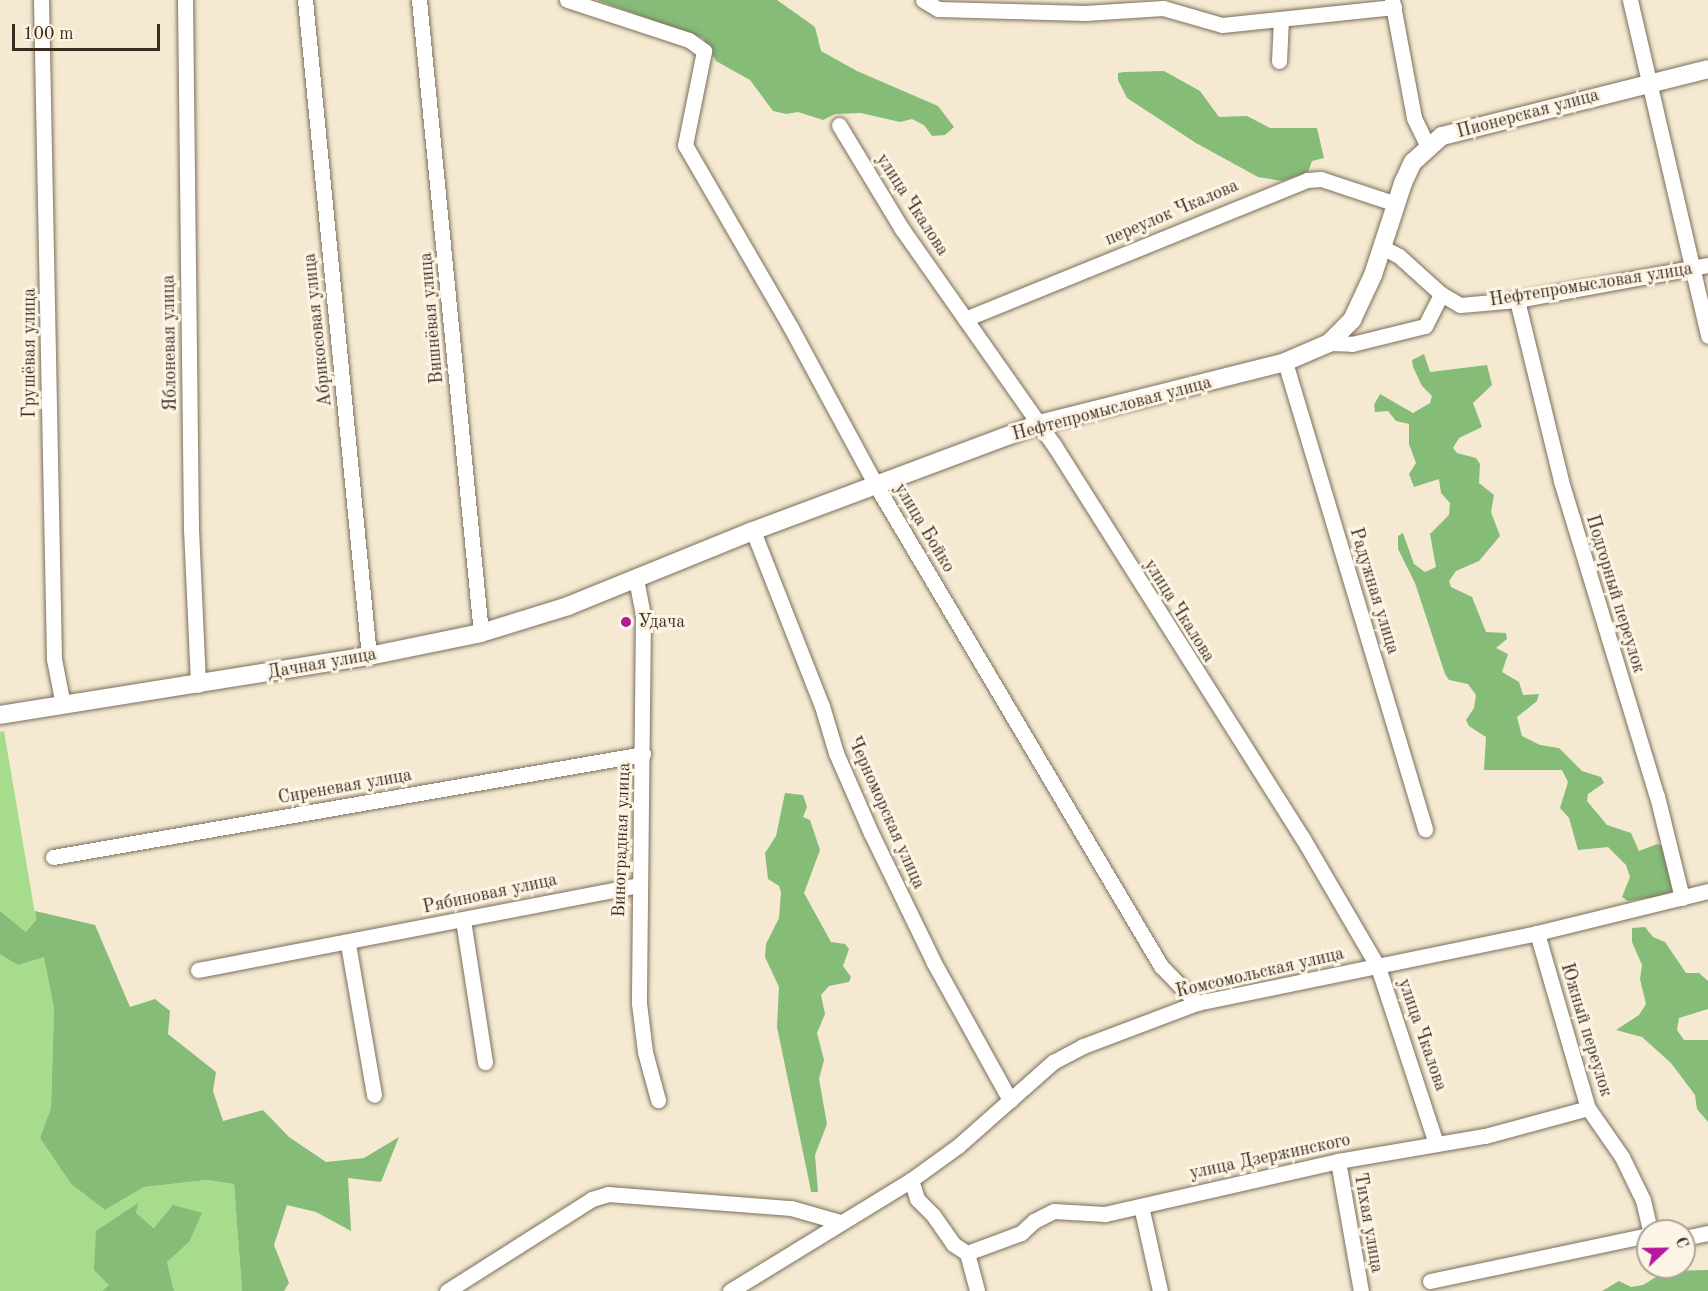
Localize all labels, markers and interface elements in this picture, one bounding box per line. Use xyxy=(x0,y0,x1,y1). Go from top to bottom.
scale bar xyxy=(15,12,164,50)
text: 100 m xyxy=(23,25,74,43)
street label: Пионерская улица xyxy=(1454,85,1602,143)
street label: улица Чкалова xyxy=(871,150,953,260)
street label: переулок Чкалова xyxy=(1102,175,1242,251)
street label: Вишнёвая улица xyxy=(415,251,449,385)
street label: Абрикосовая улица xyxy=(299,252,337,408)
street label: Нефтепромысловая улица xyxy=(1488,258,1694,312)
street label: Яблоневая улица xyxy=(158,275,182,411)
street label: Грушёвая улица xyxy=(19,288,41,418)
street label: Нефтепромысловая улица xyxy=(1010,372,1214,446)
street label: улица Бойко xyxy=(889,479,959,577)
street label: Подгорный переулок xyxy=(1581,512,1649,676)
street label: Радужная улица xyxy=(1345,525,1403,657)
street label: улица Чкалова xyxy=(1139,555,1219,667)
place label: Удача xyxy=(638,611,685,633)
marker: Удача xyxy=(619,615,633,629)
street label: Дачная улица xyxy=(266,644,378,684)
street label: Черноморская улица xyxy=(843,734,929,892)
street label: Виноградная улица xyxy=(609,762,635,918)
street label: Сиреневая улица xyxy=(276,765,414,809)
street label: Рябиновая улица xyxy=(421,869,559,919)
street label: Комсомольская улица xyxy=(1174,943,1346,1003)
street label: Южный переулок xyxy=(1555,961,1617,1099)
street label: улица Чкалова xyxy=(1393,976,1451,1094)
street label: улица Дзержинского xyxy=(1188,1129,1352,1185)
street label: Тихая улица xyxy=(1349,1171,1387,1275)
north arrow xyxy=(1636,1219,1696,1279)
text: С xyxy=(1671,1235,1690,1251)

